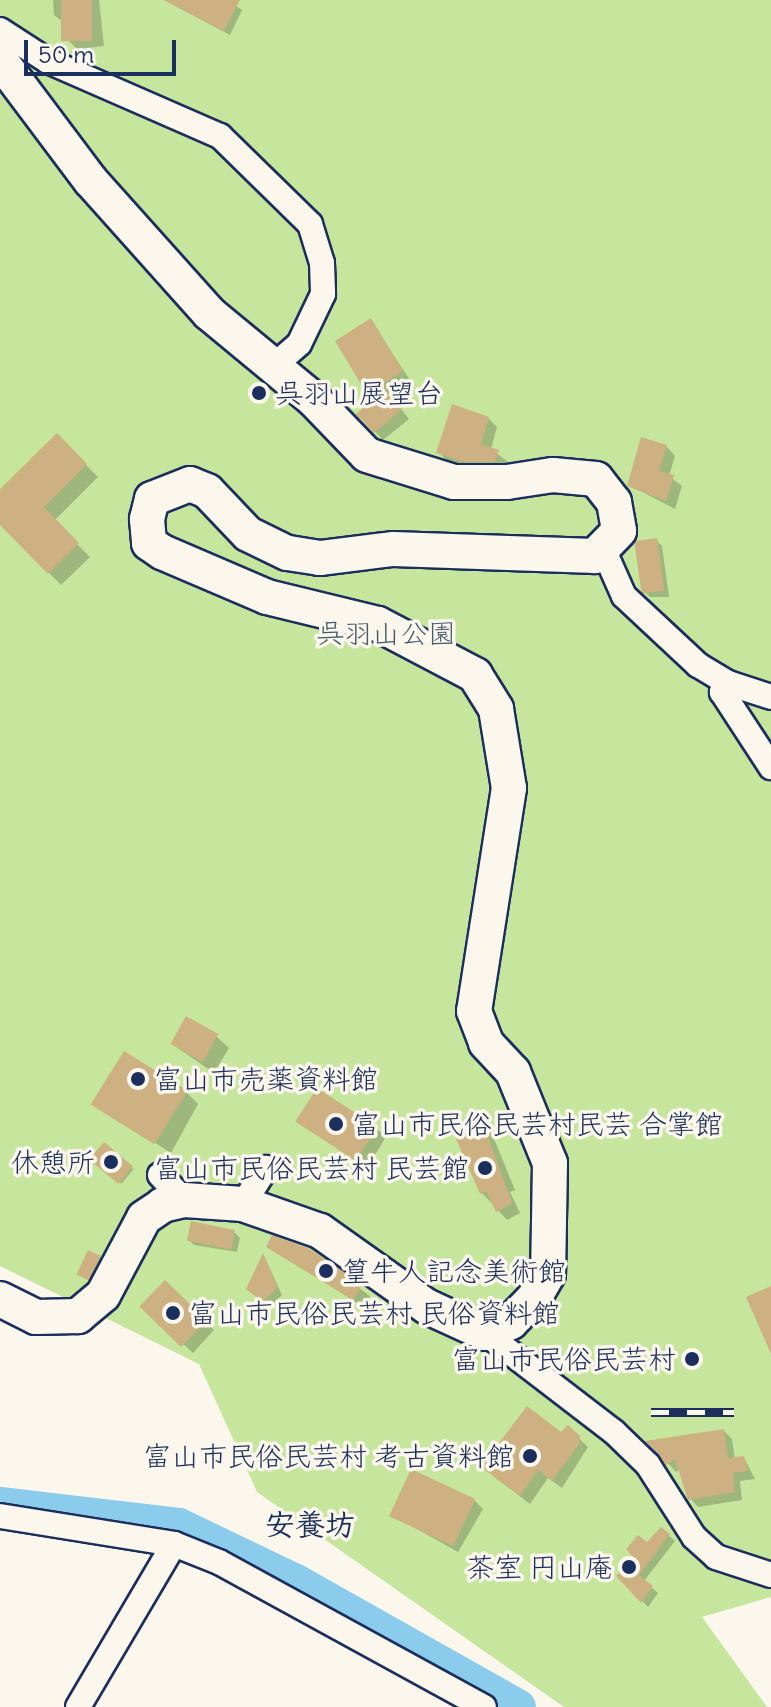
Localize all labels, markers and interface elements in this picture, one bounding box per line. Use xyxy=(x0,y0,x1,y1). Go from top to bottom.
scale bar xyxy=(28,24,180,74)
text: 50 m xyxy=(38,39,94,69)
place label: 呉羽山展望台 xyxy=(275,376,443,410)
marker: 呉羽山展望台 xyxy=(250,384,268,402)
park label: 呉羽山公園 xyxy=(316,616,456,650)
place label: 富山市売薬資料館 xyxy=(154,1062,378,1096)
marker: 富山市売薬資料館 xyxy=(129,1070,147,1088)
place label: 富山市民俗民芸村民芸 合掌館 xyxy=(352,1107,723,1141)
marker: 富山市民俗民芸村民芸 合掌館 xyxy=(327,1115,345,1133)
place label: 休憩所 xyxy=(11,1145,95,1179)
place label: 富山市民俗民芸村 民芸館 xyxy=(154,1151,469,1185)
marker: 休憩所 xyxy=(102,1153,120,1171)
marker: 富山市民俗民芸村 民芸館 xyxy=(476,1159,494,1177)
place label: 篁牛人記念美術館 xyxy=(342,1254,566,1288)
marker: 篁牛人記念美術館 xyxy=(317,1262,335,1280)
place label: 富山市民俗民芸村 民俗資料館 xyxy=(189,1296,560,1330)
marker: 富山市民俗民芸村 民俗資料館 xyxy=(164,1304,182,1322)
place label: 富山市民俗民芸村 xyxy=(452,1342,676,1376)
marker: 富山市民俗民芸村 xyxy=(683,1350,701,1368)
place label: 富山市民俗民芸村 考古資料館 xyxy=(143,1439,514,1473)
marker: 富山市民俗民芸村 考古資料館 xyxy=(521,1447,539,1465)
district label: 安養坊 xyxy=(265,1506,355,1542)
place label: 茶室 円山庵 xyxy=(466,1550,613,1584)
marker: 茶室 円山庵 xyxy=(620,1558,638,1576)

